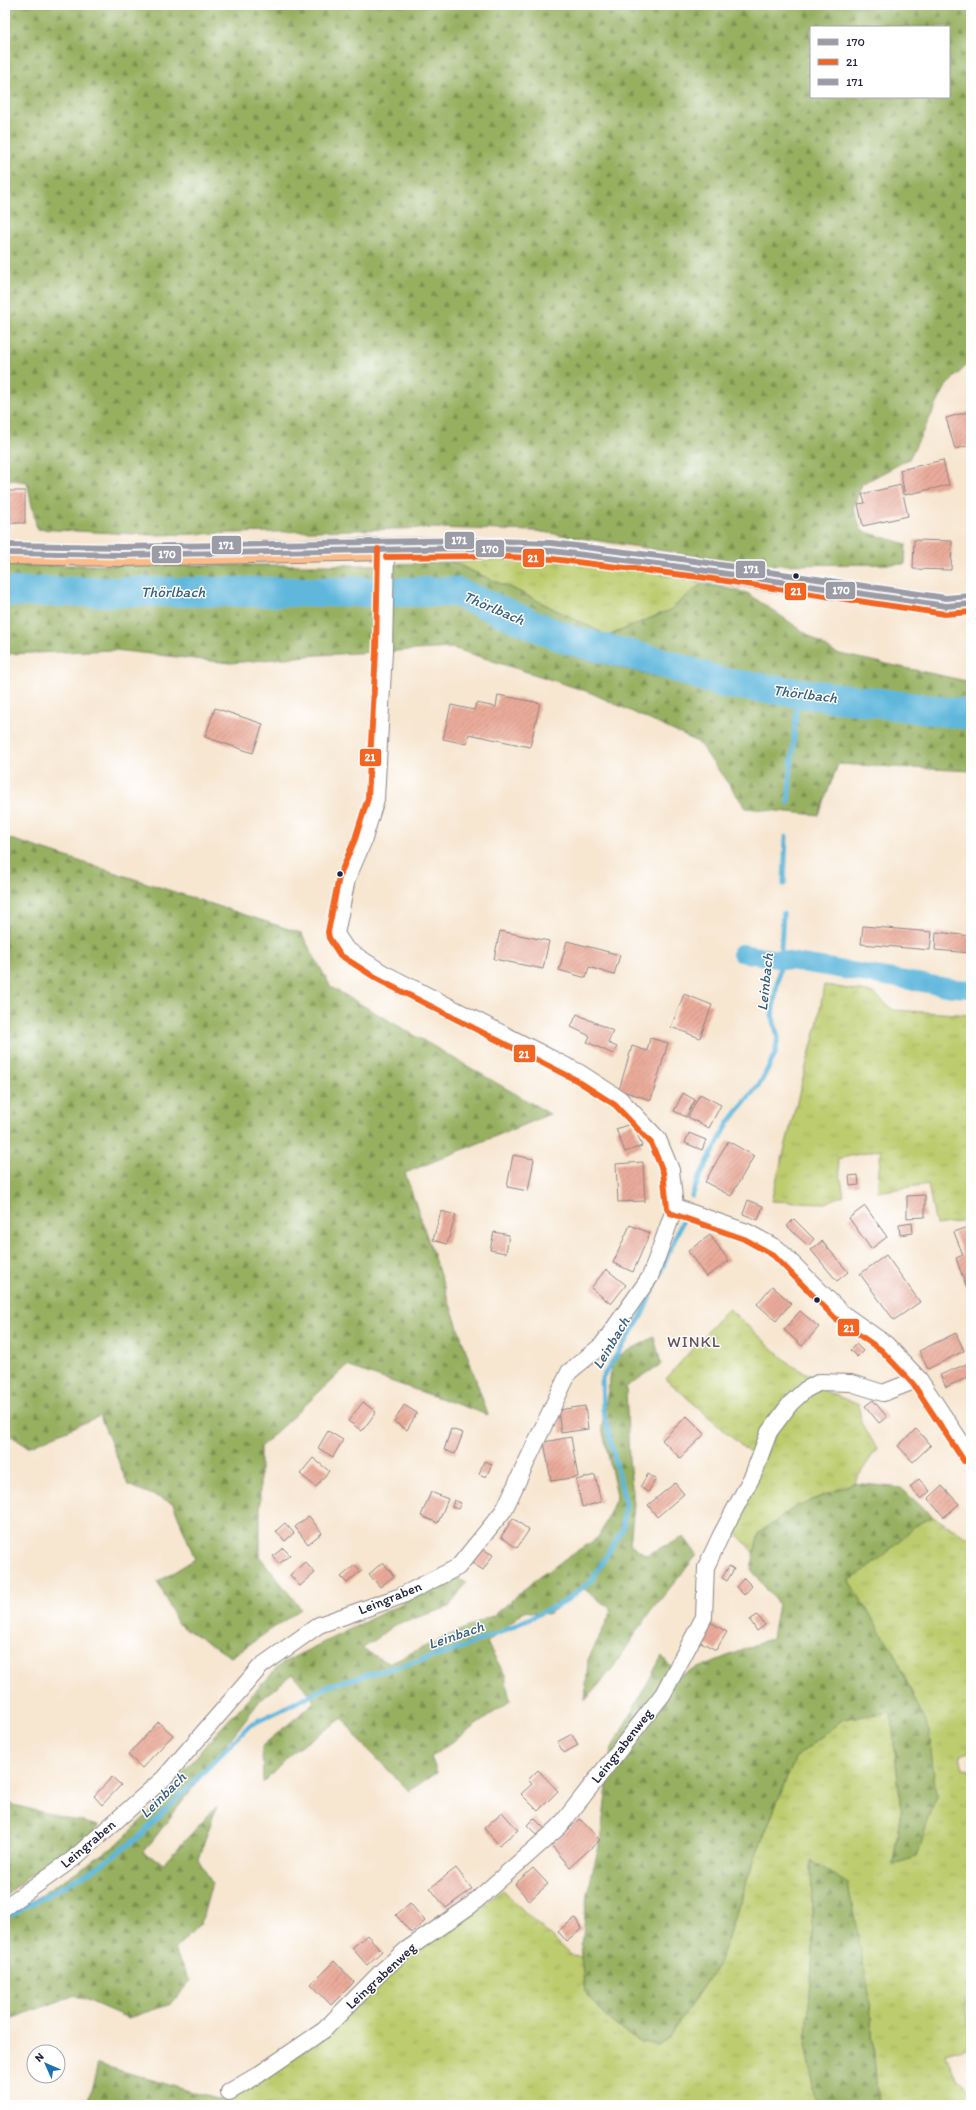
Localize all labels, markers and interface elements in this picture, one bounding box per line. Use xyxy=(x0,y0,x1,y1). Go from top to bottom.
legend xyxy=(810,26,950,98)
text: 170 xyxy=(846,35,865,49)
text: 21 xyxy=(846,55,858,69)
text: 171 xyxy=(846,75,864,89)
line badge: 171 xyxy=(444,531,475,550)
text: 171 xyxy=(451,534,468,547)
line badge: 171 xyxy=(211,535,242,555)
text: 171 xyxy=(218,539,235,552)
line badge: 170 xyxy=(475,539,505,558)
text: 170 xyxy=(481,543,499,556)
line badge: 170 xyxy=(151,545,182,564)
text: 170 xyxy=(158,548,176,561)
line badge: 21 xyxy=(522,548,545,568)
text: 21 xyxy=(528,552,539,565)
line badge: 171 xyxy=(735,560,766,579)
text: 171 xyxy=(743,563,760,576)
unlabelled marker xyxy=(791,571,801,581)
line badge: 170 xyxy=(825,581,856,600)
line badge: 21 xyxy=(784,582,807,601)
water label: Thörlbach xyxy=(141,583,205,601)
text: 170 xyxy=(832,584,850,597)
text: 21 xyxy=(791,585,802,598)
water label: Thörlbach xyxy=(461,587,527,629)
water label: Thörlbach xyxy=(772,681,838,707)
line badge: 21 xyxy=(359,748,382,767)
text: 21 xyxy=(365,751,376,764)
unlabelled marker xyxy=(335,869,345,879)
water label: Leinbach xyxy=(753,951,777,1012)
line badge: 21 xyxy=(513,1044,536,1063)
text: 21 xyxy=(519,1048,530,1061)
unlabelled marker xyxy=(812,1295,822,1305)
water label: Leinbach xyxy=(588,1313,634,1372)
line badge: 21 xyxy=(837,1318,860,1337)
text: 21 xyxy=(844,1322,855,1335)
district label: WINKL xyxy=(667,1332,721,1351)
street label: Leingraben xyxy=(356,1577,425,1618)
water label: Leinbach xyxy=(426,1617,487,1653)
street label: Leingrabenweg xyxy=(588,1705,657,1787)
water label: Leinbach xyxy=(136,1768,190,1822)
street label: Leingraben xyxy=(57,1816,119,1872)
street label: Leingrabenweg xyxy=(342,1939,420,2013)
north arrow xyxy=(26,2044,66,2084)
text: N xyxy=(32,2050,47,2065)

